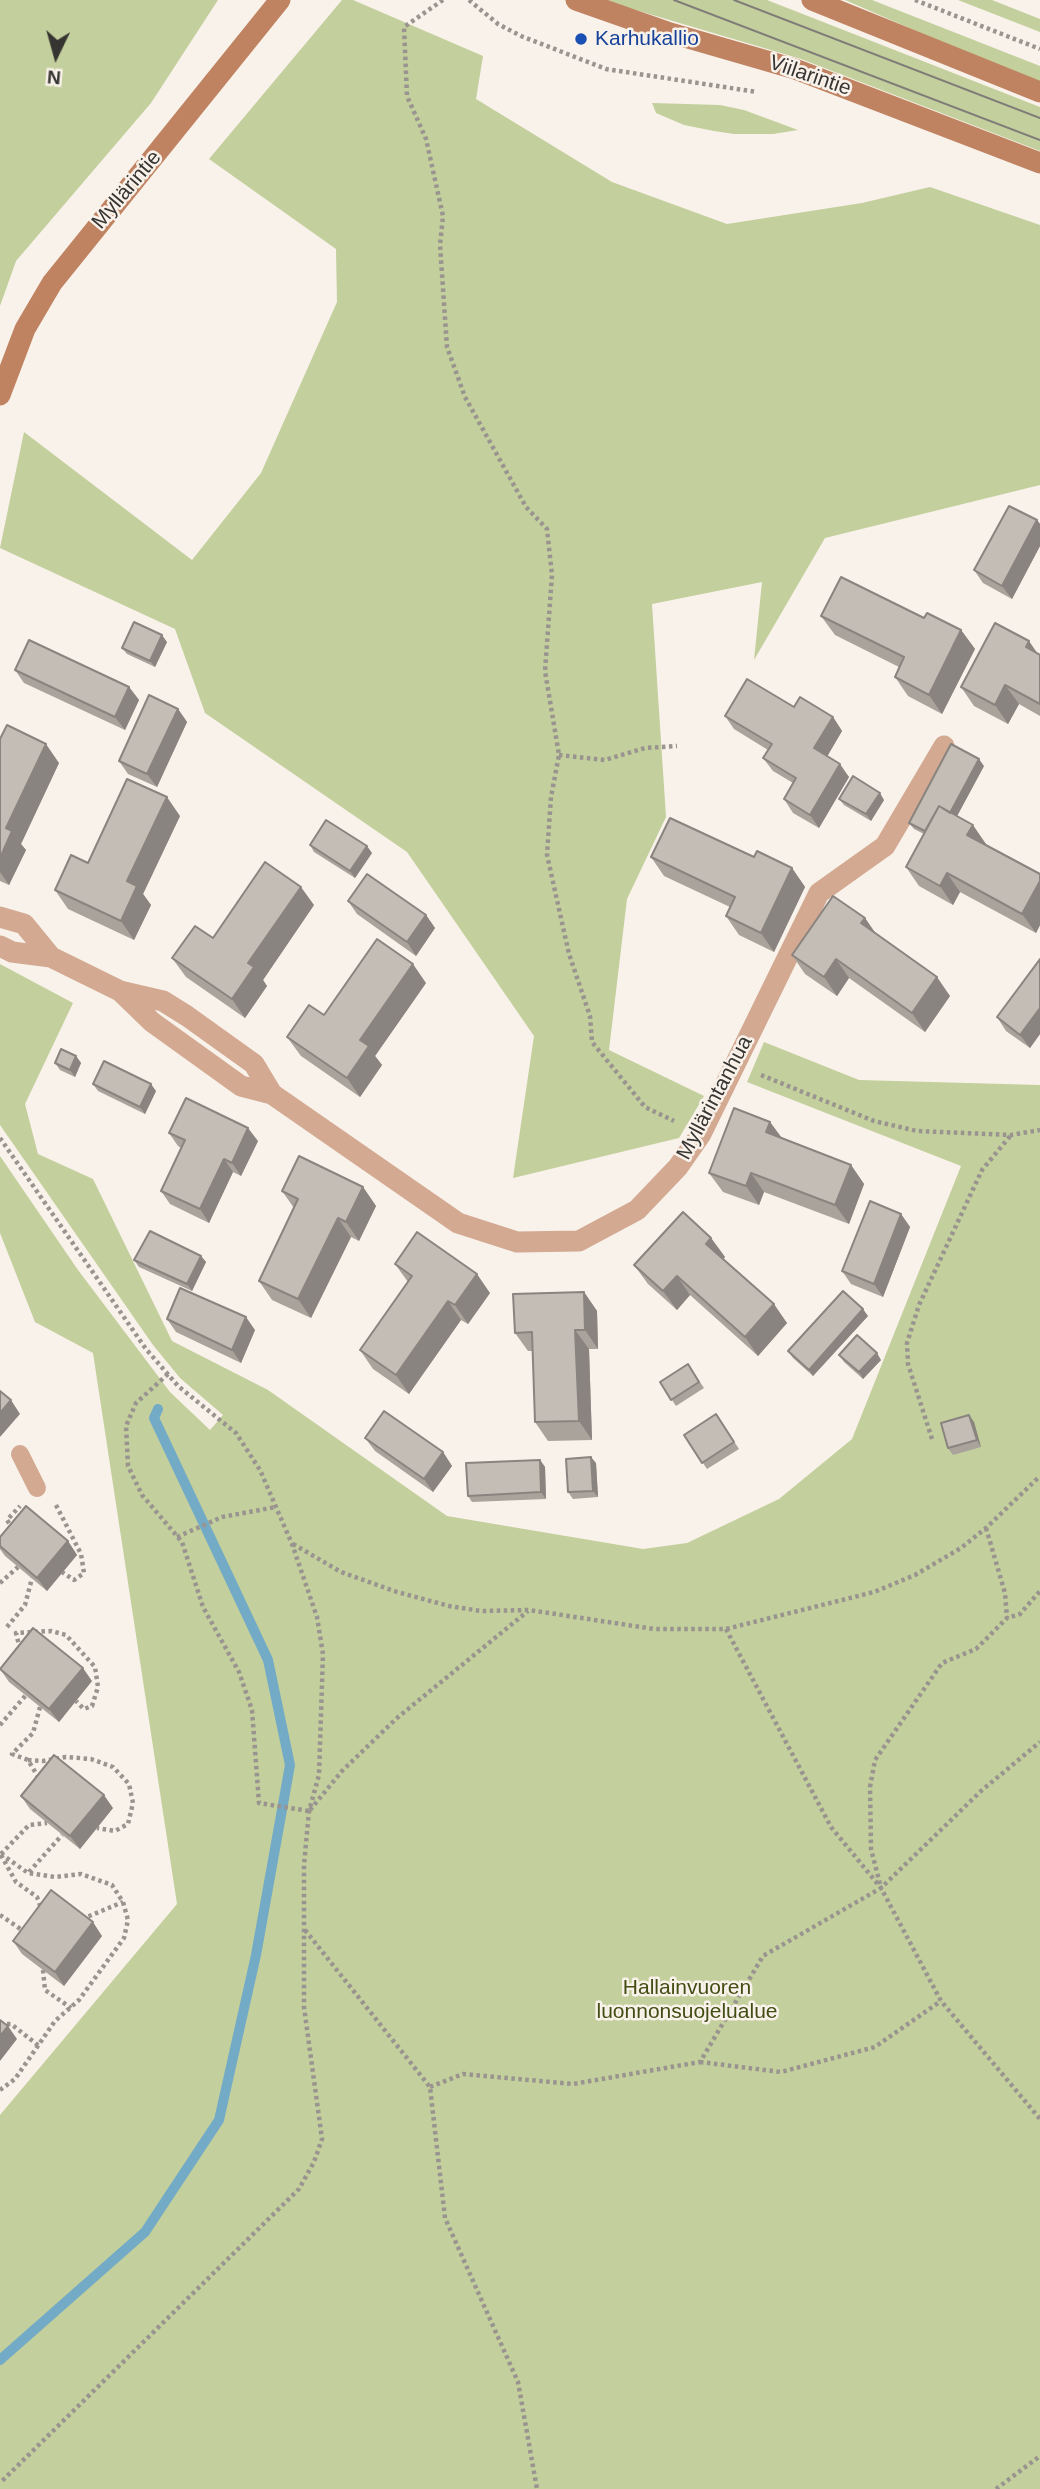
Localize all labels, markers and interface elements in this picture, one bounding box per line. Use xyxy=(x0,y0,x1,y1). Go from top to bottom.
north arrow xyxy=(21,21,91,91)
place label: Karhukallio xyxy=(595,26,699,52)
marker: Karhukallio xyxy=(573,31,589,47)
street label: Viilarintie xyxy=(766,50,854,102)
text: N xyxy=(46,66,62,88)
street label: Myllärintie xyxy=(87,146,167,234)
street label: Myllärintanhua xyxy=(672,1032,758,1164)
park label: Hallainvuoren luonnonsuojelualue xyxy=(597,1975,777,2025)

